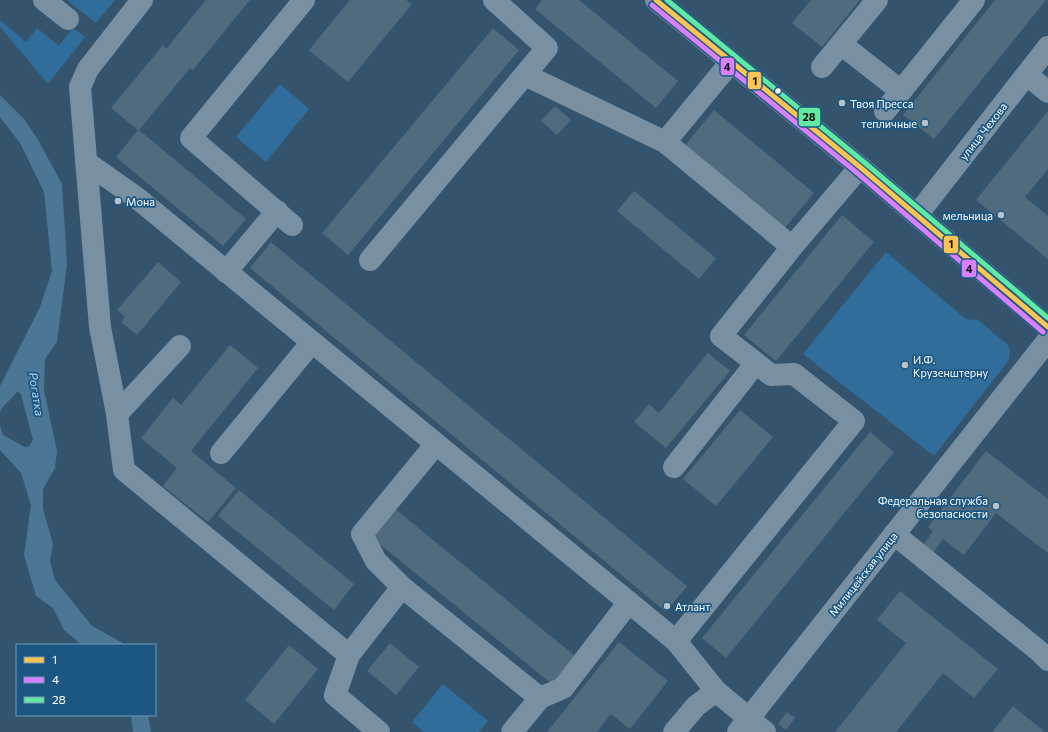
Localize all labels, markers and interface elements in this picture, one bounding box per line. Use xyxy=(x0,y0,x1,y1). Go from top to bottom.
line badge: 4 xyxy=(720,57,735,76)
text: 4 xyxy=(724,60,731,73)
line badge: 1 xyxy=(747,71,762,90)
text: 1 xyxy=(753,74,758,87)
unlabelled marker xyxy=(773,86,783,96)
place label: Твоя Пресса xyxy=(850,97,913,110)
marker: Твоя Пресса xyxy=(837,98,847,108)
street label: улица Чехова xyxy=(957,100,1009,162)
line badge: 28 xyxy=(798,107,821,127)
text: 28 xyxy=(803,110,816,123)
place label: тепличные xyxy=(861,117,917,130)
marker: тепличные xyxy=(920,118,930,128)
place label: Мона xyxy=(126,195,155,208)
marker: Мона xyxy=(113,196,123,206)
place label: мельница xyxy=(943,209,993,222)
marker: мельница xyxy=(996,210,1006,220)
line badge: 1 xyxy=(943,235,959,254)
text: 1 xyxy=(949,237,954,250)
line badge: 4 xyxy=(961,259,977,278)
text: 4 xyxy=(966,262,973,275)
place label: И.Ф. Крузенштерну xyxy=(913,353,988,379)
marker: И.Ф. Крузенштерну xyxy=(900,360,910,370)
water label: Рогатка xyxy=(27,371,47,417)
place label: Федеральная служба безопасности xyxy=(878,494,988,520)
marker: Федеральная служба безопасности xyxy=(991,501,1001,511)
street label: Милицейская улица xyxy=(826,529,900,619)
place label: Атлант xyxy=(675,600,710,613)
marker: Атлант xyxy=(662,601,672,611)
legend xyxy=(16,644,156,716)
text: 1 xyxy=(52,652,57,666)
text: 4 xyxy=(52,672,59,686)
text: 28 xyxy=(52,692,66,706)

